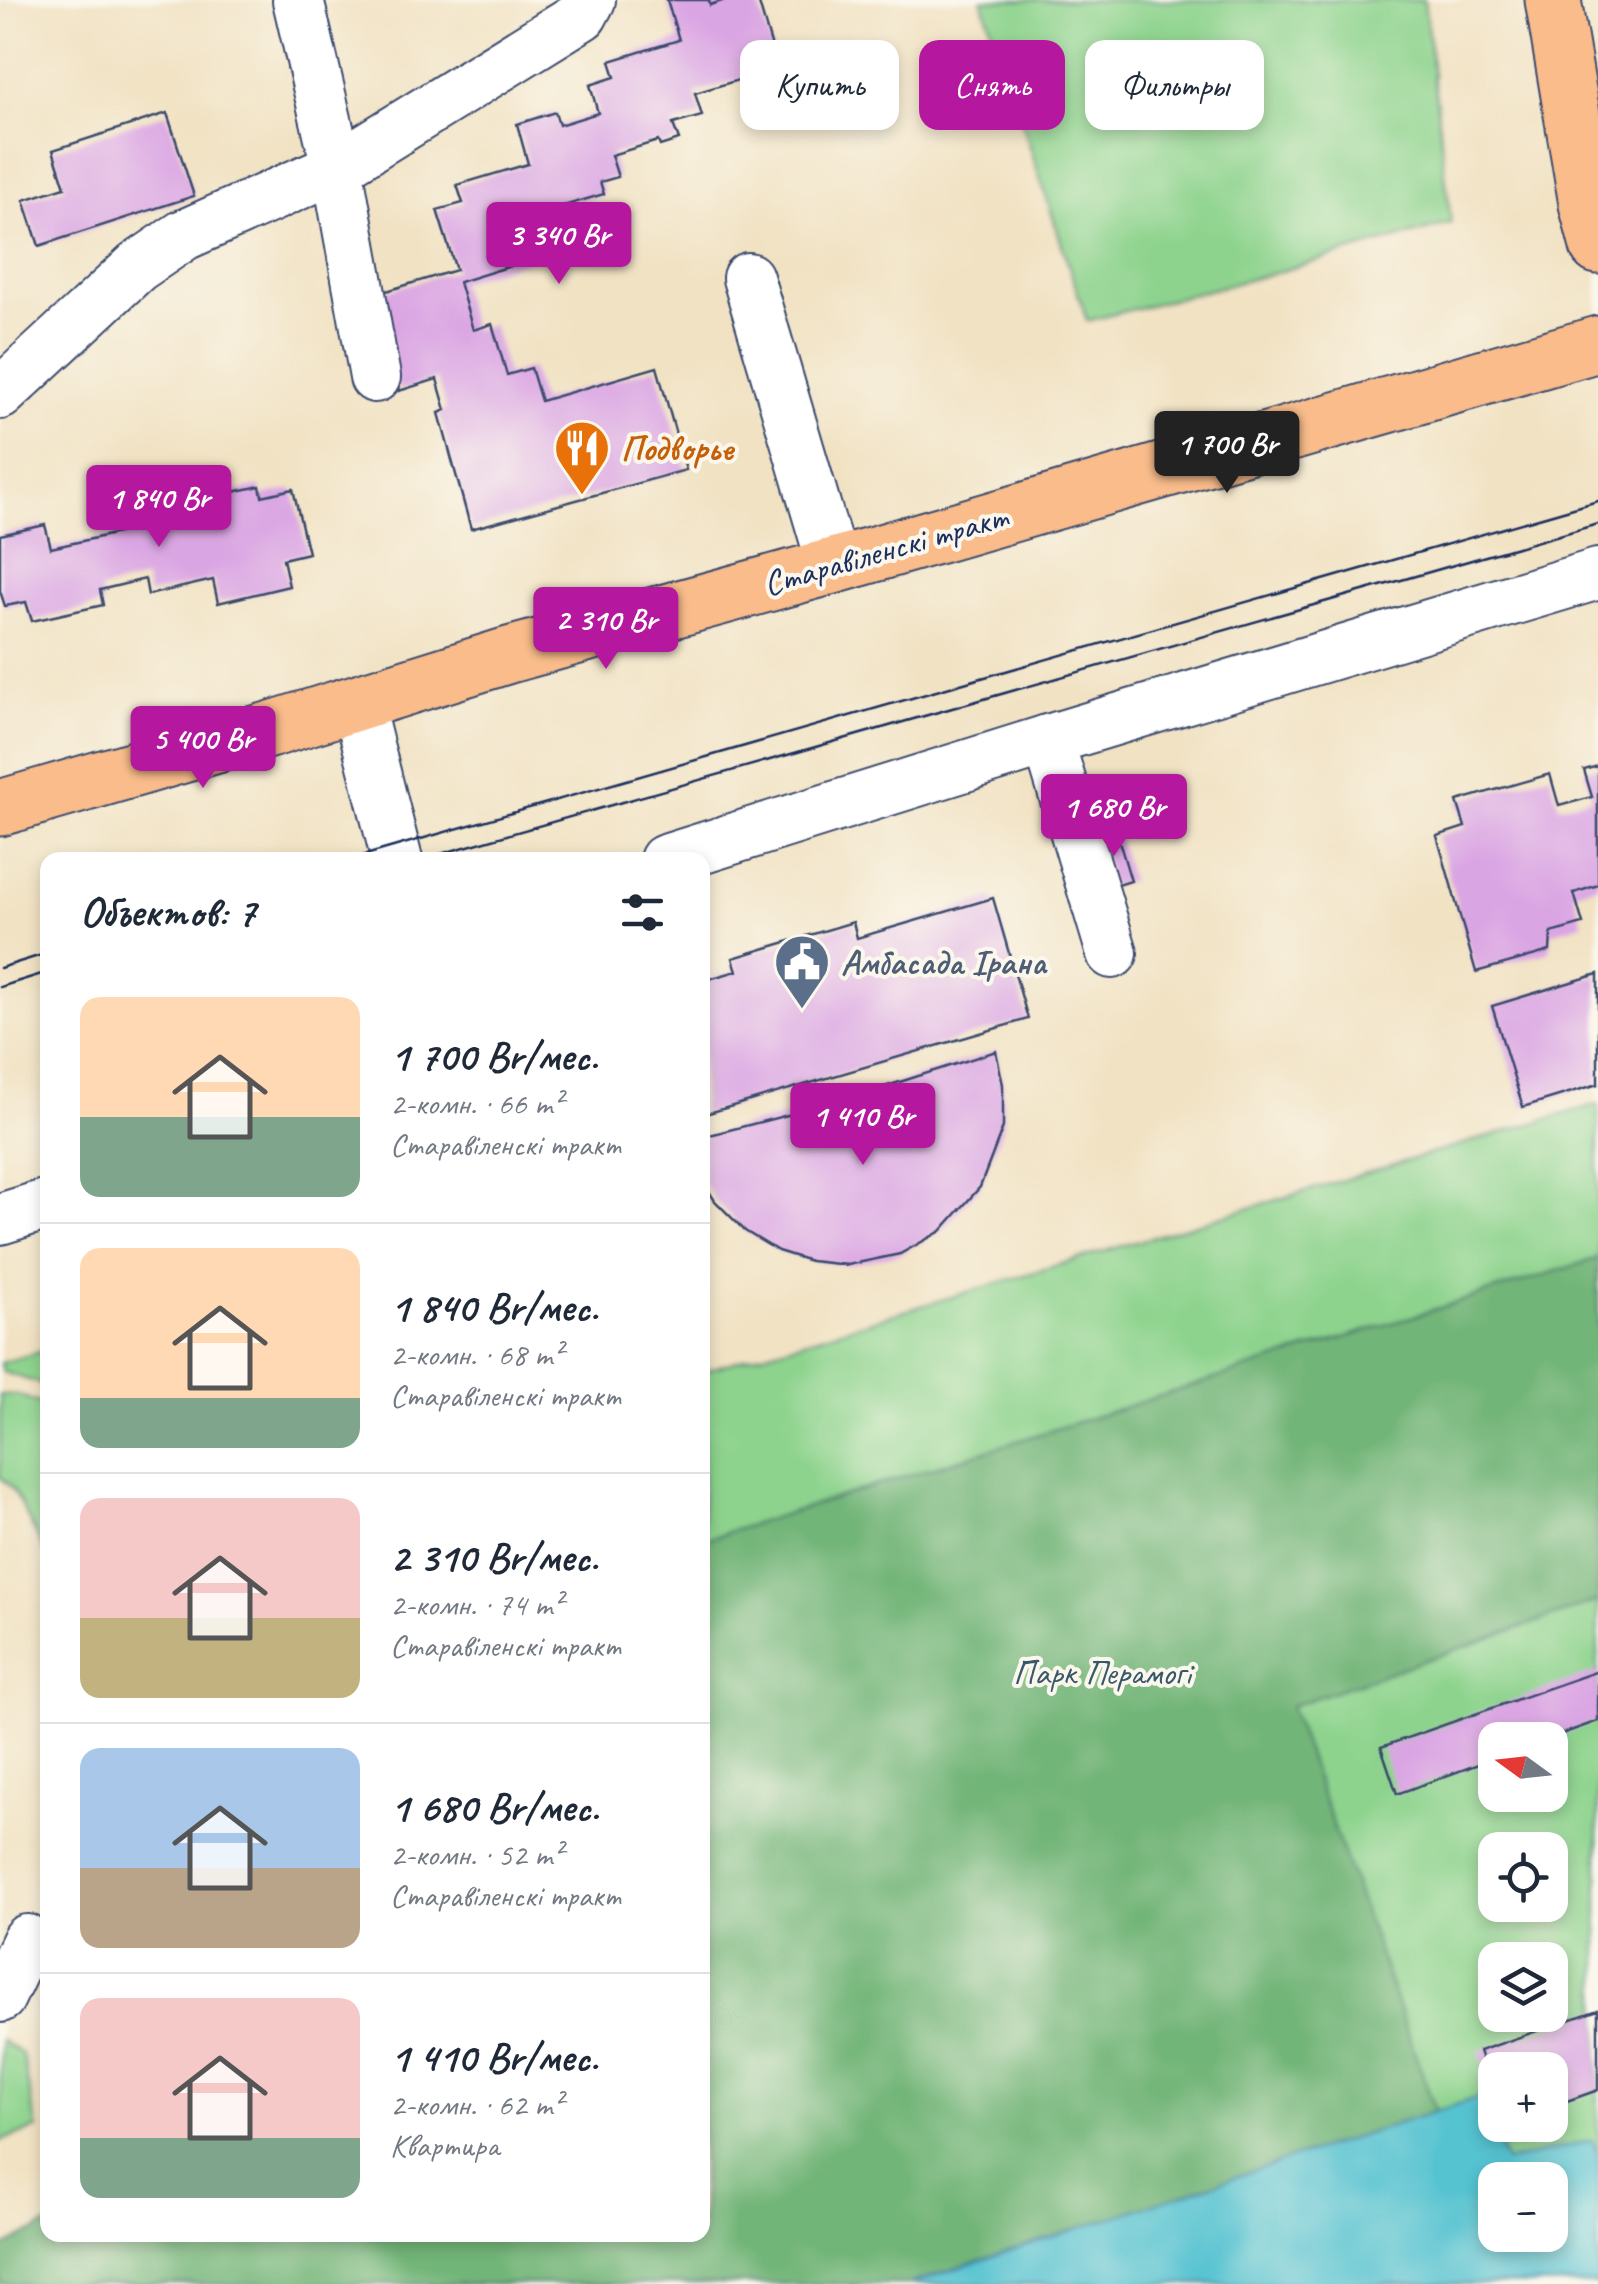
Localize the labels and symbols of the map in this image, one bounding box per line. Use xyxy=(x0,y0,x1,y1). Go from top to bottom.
pin: 3 340 Br xyxy=(456,202,662,287)
pin: 1 700 Br xyxy=(1124,411,1330,496)
restaurant icon: Подворье xyxy=(552,418,612,497)
place label: Подворье xyxy=(621,426,736,471)
pin: 1 840 Br xyxy=(56,465,262,550)
street label: Старавіленскі тракт xyxy=(758,493,1014,606)
pin: 2 310 Br xyxy=(503,587,709,672)
pin: 5 400 Br xyxy=(100,706,306,791)
pin: 1 680 Br xyxy=(1011,774,1217,859)
public building icon: Амбасада Ірана xyxy=(772,932,832,1011)
place label: Амбасада Ірана xyxy=(841,940,1048,985)
pin: 1 410 Br xyxy=(760,1083,966,1168)
park label: Парк Перамогі xyxy=(1013,1650,1195,1695)
north arrow xyxy=(1478,1722,1568,1812)

